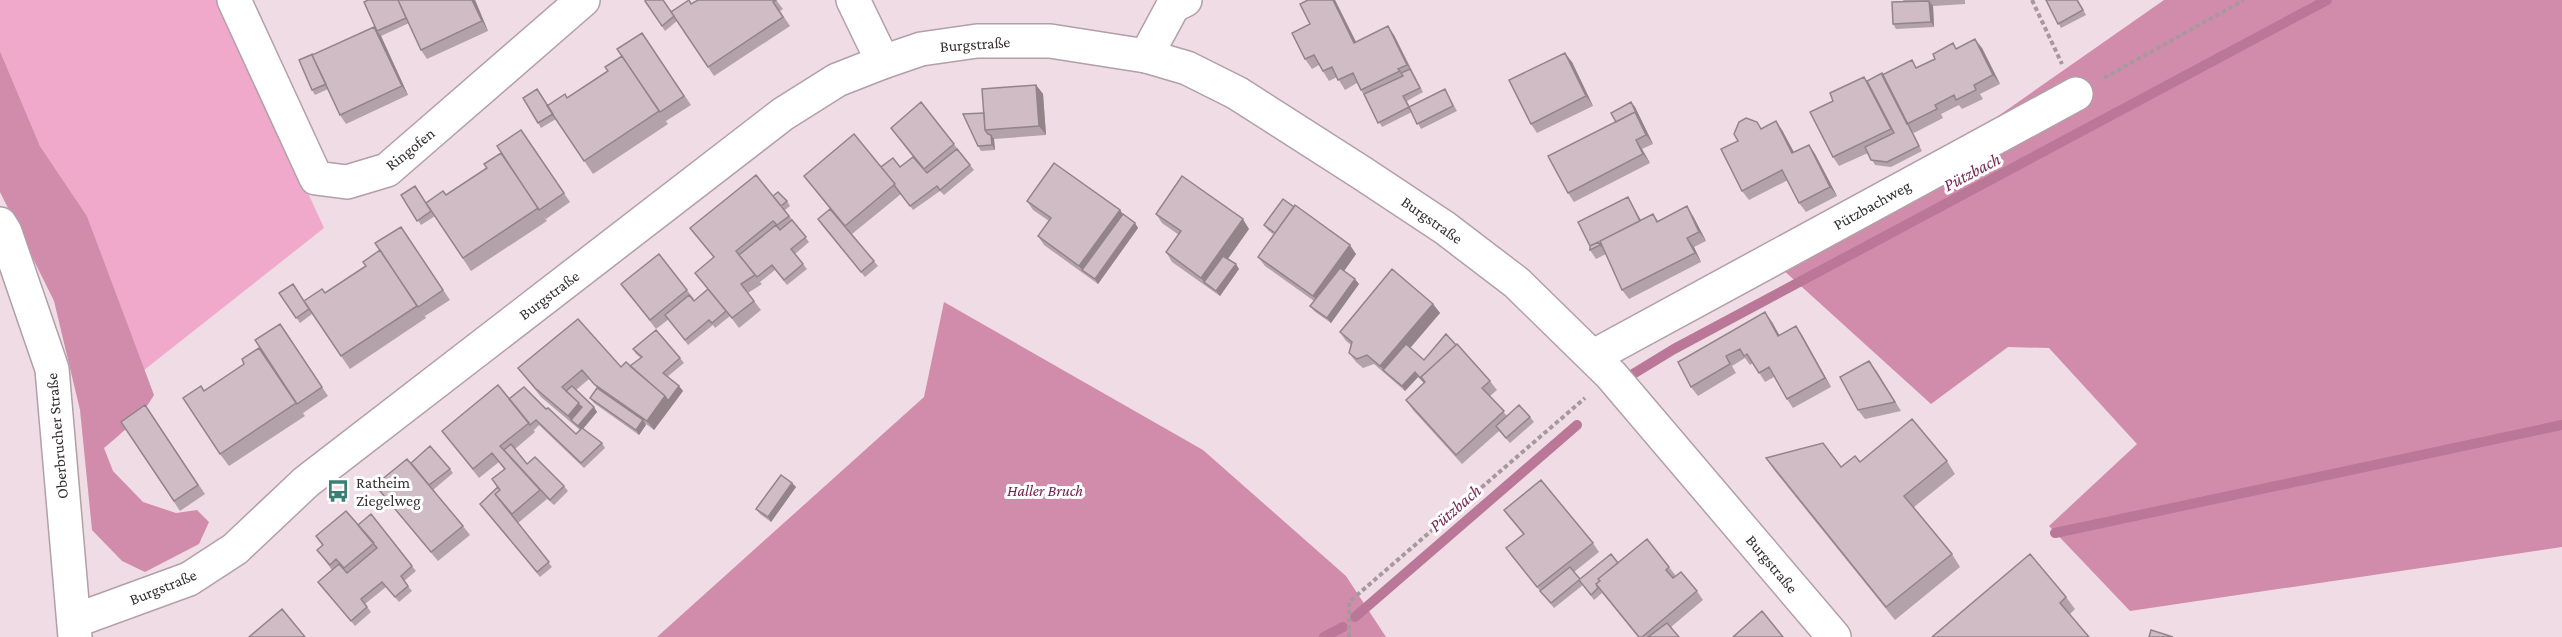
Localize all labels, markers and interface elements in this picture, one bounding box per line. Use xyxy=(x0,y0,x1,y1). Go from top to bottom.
street label: Burgstraße xyxy=(939,33,1011,56)
street label: Ringofen xyxy=(382,124,439,174)
water label: Pützbach xyxy=(1940,149,2004,195)
street label: Pützbachweg xyxy=(1830,177,1914,234)
street label: Burgstraße xyxy=(1398,193,1466,248)
street label: Burgstraße xyxy=(516,267,583,324)
street label: Oberbrucher Straße xyxy=(43,372,71,500)
place label: Ratheim Ziegelweg xyxy=(356,474,421,510)
bus stop icon: Ratheim Ziegelweg xyxy=(325,478,351,504)
water label: Pützbach xyxy=(1425,480,1485,536)
park label: Haller Bruch xyxy=(1007,482,1083,499)
street label: Burgstraße xyxy=(1742,531,1801,597)
street label: Burgstraße xyxy=(127,566,199,609)

